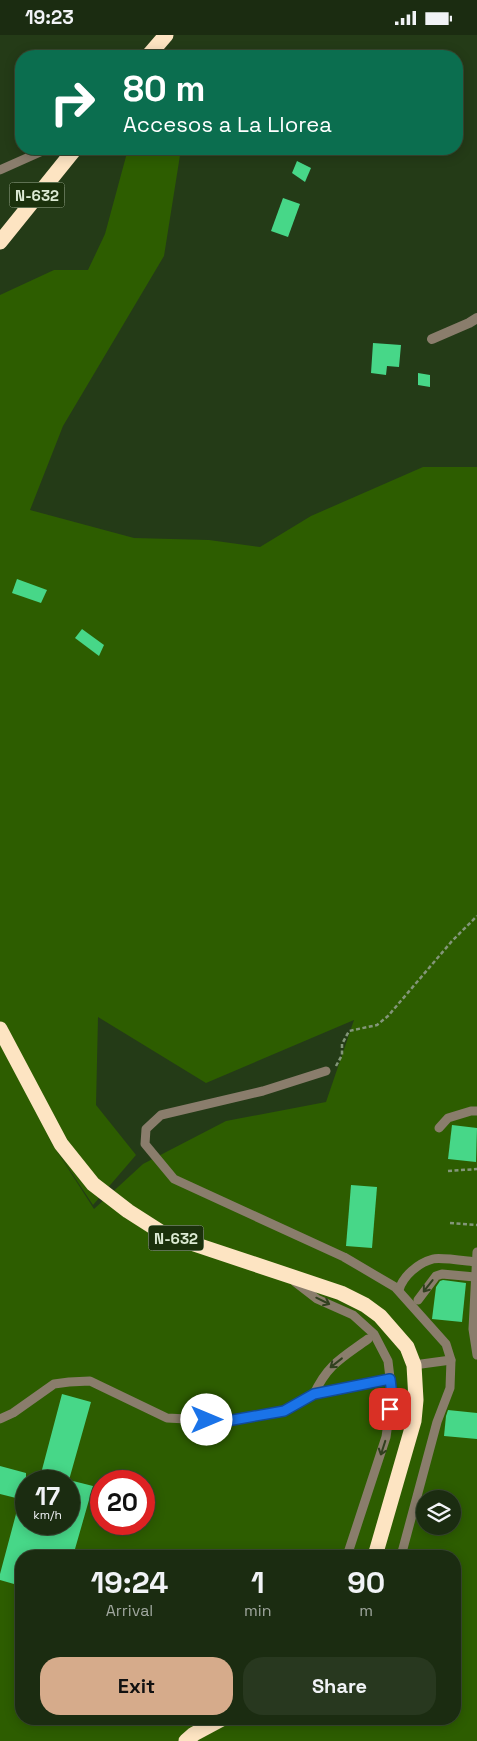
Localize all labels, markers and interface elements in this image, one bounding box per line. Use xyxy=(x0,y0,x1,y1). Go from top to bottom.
text: 19:23 xyxy=(25,5,74,30)
text: 80 m xyxy=(123,67,205,111)
icon: right xyxy=(40,70,105,135)
text: Accesos a La Llorea xyxy=(123,110,332,138)
road number: N-632 xyxy=(10,183,64,207)
road number: N-632 xyxy=(148,1225,204,1251)
one-way arrow xyxy=(423,1279,434,1292)
one-way arrow xyxy=(315,1297,330,1306)
one-way arrow xyxy=(330,1357,343,1368)
pin xyxy=(369,1388,411,1430)
position arrow xyxy=(180,1393,232,1445)
icon: arrive xyxy=(376,1395,404,1423)
one-way arrow xyxy=(377,1439,387,1455)
speed limit sign: 20 xyxy=(90,1470,155,1535)
text: 17 xyxy=(35,1480,60,1512)
map controls xyxy=(416,1490,461,1535)
button: layers xyxy=(416,1490,461,1535)
text: km/h xyxy=(33,1507,62,1523)
text: 19:24 xyxy=(91,1563,168,1602)
text: 1 xyxy=(251,1563,265,1602)
text: 90 xyxy=(347,1563,385,1602)
text: Arrival xyxy=(106,1600,153,1621)
text: min xyxy=(244,1600,271,1621)
text: m xyxy=(359,1600,373,1621)
button: Exit xyxy=(40,1657,233,1715)
button: Share xyxy=(243,1657,436,1715)

